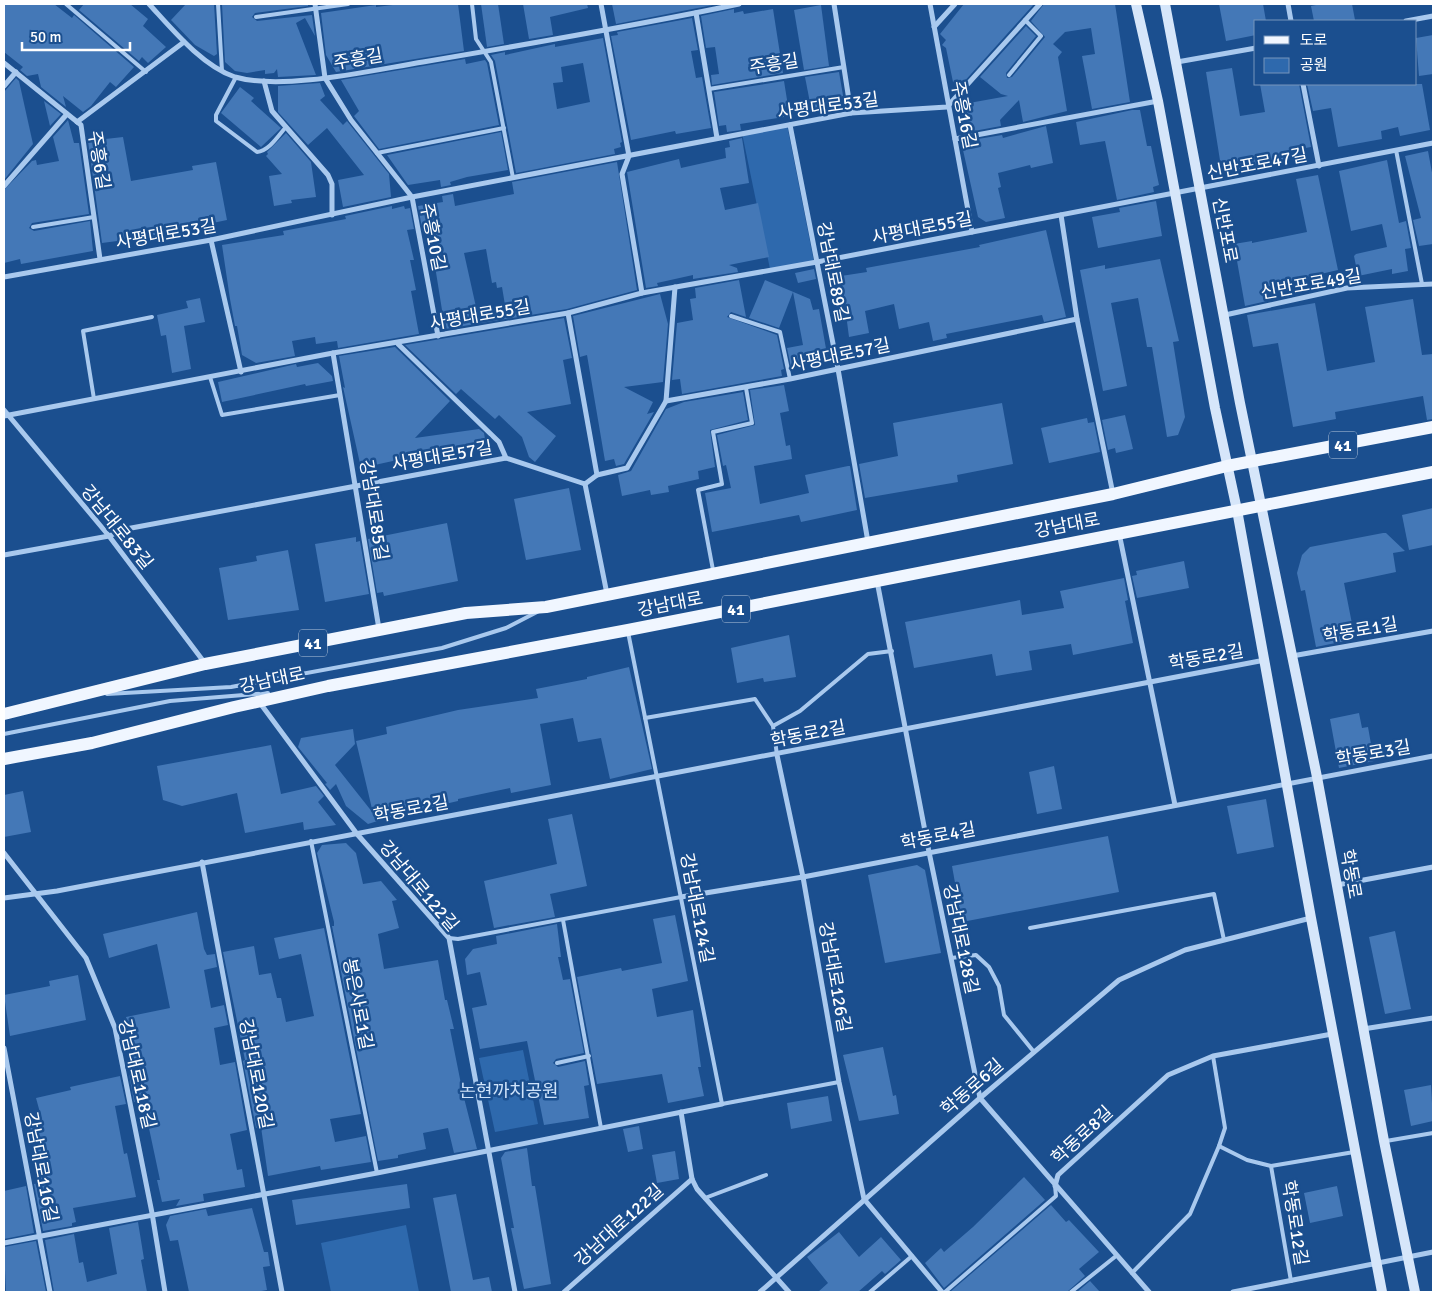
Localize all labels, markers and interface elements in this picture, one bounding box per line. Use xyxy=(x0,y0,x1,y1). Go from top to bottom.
scale bar xyxy=(22,20,130,52)
legend xyxy=(1254,20,1417,85)
text: 50 m xyxy=(30,28,61,46)
text: 도로 xyxy=(1300,31,1328,49)
street label: 주흥길 xyxy=(332,44,384,74)
street label: 주흥길 xyxy=(748,49,800,79)
text: 공원 xyxy=(1300,56,1328,74)
street label: 주흥16길 xyxy=(947,79,981,151)
street label: 사평대로53길 xyxy=(776,88,880,124)
street label: 주흥6길 xyxy=(83,129,115,191)
street label: 신반포로47길 xyxy=(1205,143,1309,185)
street label: 신반포로 xyxy=(1208,195,1242,265)
street label: 주흥10길 xyxy=(416,201,450,273)
street label: 사평대로55길 xyxy=(870,207,974,249)
street label: 사평대로53길 xyxy=(114,214,218,254)
street label: 강남대로89길 xyxy=(812,220,854,324)
street label: 신반포로49길 xyxy=(1259,264,1363,304)
street label: 사평대로55길 xyxy=(428,295,532,335)
street label: 사평대로57길 xyxy=(788,334,892,376)
road number: 41 xyxy=(1329,432,1357,458)
street label: 사평대로57길 xyxy=(390,436,494,476)
street label: 강남대로85길 xyxy=(355,458,393,562)
street label: 강남대로83길 xyxy=(76,480,158,574)
street label: 강남대로 xyxy=(1032,508,1102,542)
street label: 강남대로 xyxy=(635,587,705,621)
road number: 41 xyxy=(722,596,750,622)
street label: 학동로1길 xyxy=(1321,613,1399,647)
road number: 41 xyxy=(299,630,327,656)
street label: 학동로2길 xyxy=(1167,640,1245,674)
street label: 강남대로 xyxy=(237,662,307,698)
street label: 학동로2길 xyxy=(769,716,847,752)
street label: 학동로3길 xyxy=(1334,736,1412,770)
street label: 학동로2길 xyxy=(372,791,450,827)
street label: 학동로4길 xyxy=(899,818,977,854)
street label: 강남대로122길 xyxy=(375,836,463,936)
street label: 학동로 xyxy=(1336,848,1366,900)
street label: 강남대로124길 xyxy=(676,851,718,965)
street label: 강남대로128길 xyxy=(939,882,983,996)
street label: 강남대로126길 xyxy=(814,920,856,1034)
street label: 봉은사로1길 xyxy=(338,956,378,1052)
street label: 강남대로118길 xyxy=(114,1017,160,1131)
street label: 강남대로120길 xyxy=(235,1017,277,1131)
street label: 학동로6길 xyxy=(936,1054,1008,1120)
park label: 논현까치공원 xyxy=(459,1080,559,1102)
street label: 학동로8길 xyxy=(1047,1101,1117,1169)
street label: 강남대로116길 xyxy=(20,1110,62,1224)
street label: 강남대로122길 xyxy=(570,1179,668,1271)
street label: 학동로12길 xyxy=(1277,1179,1313,1267)

